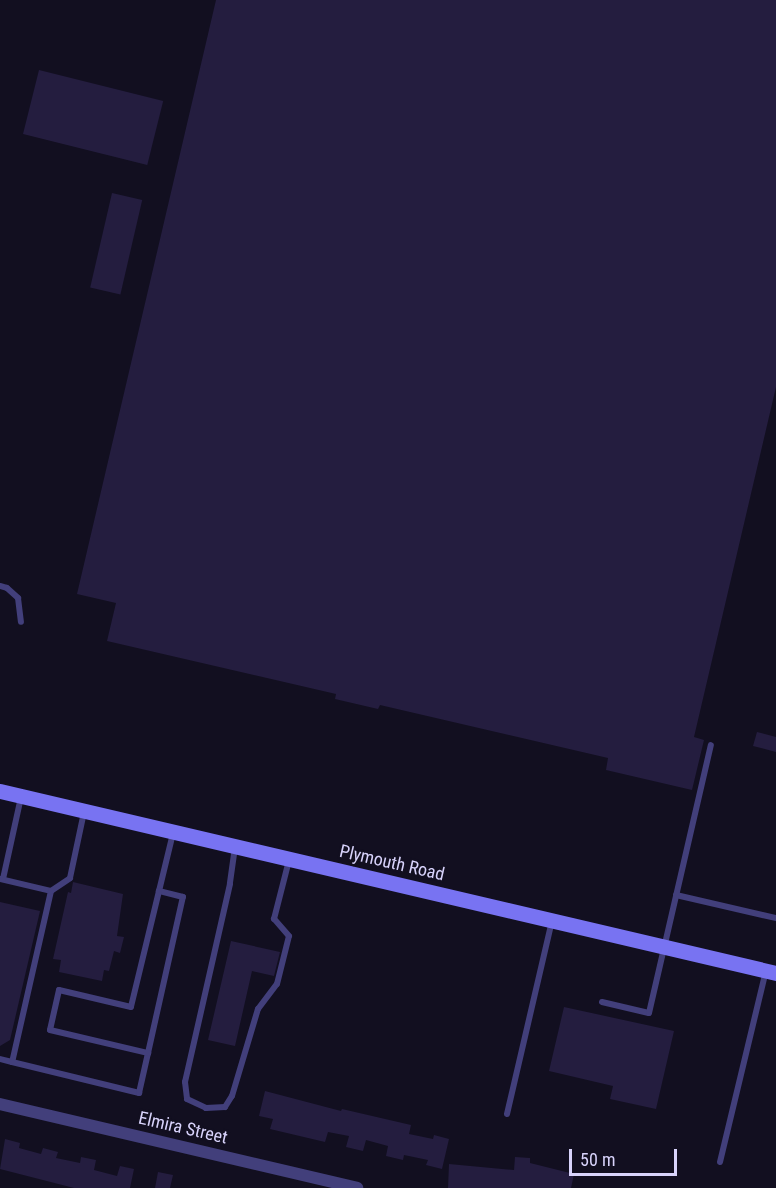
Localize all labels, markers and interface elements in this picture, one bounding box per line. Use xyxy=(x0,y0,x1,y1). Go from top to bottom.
street label: Plymouth Road xyxy=(337,840,447,886)
street label: Elmira Street xyxy=(136,1107,230,1149)
scale bar xyxy=(572,1137,680,1175)
text: 50 m xyxy=(580,1149,615,1170)

